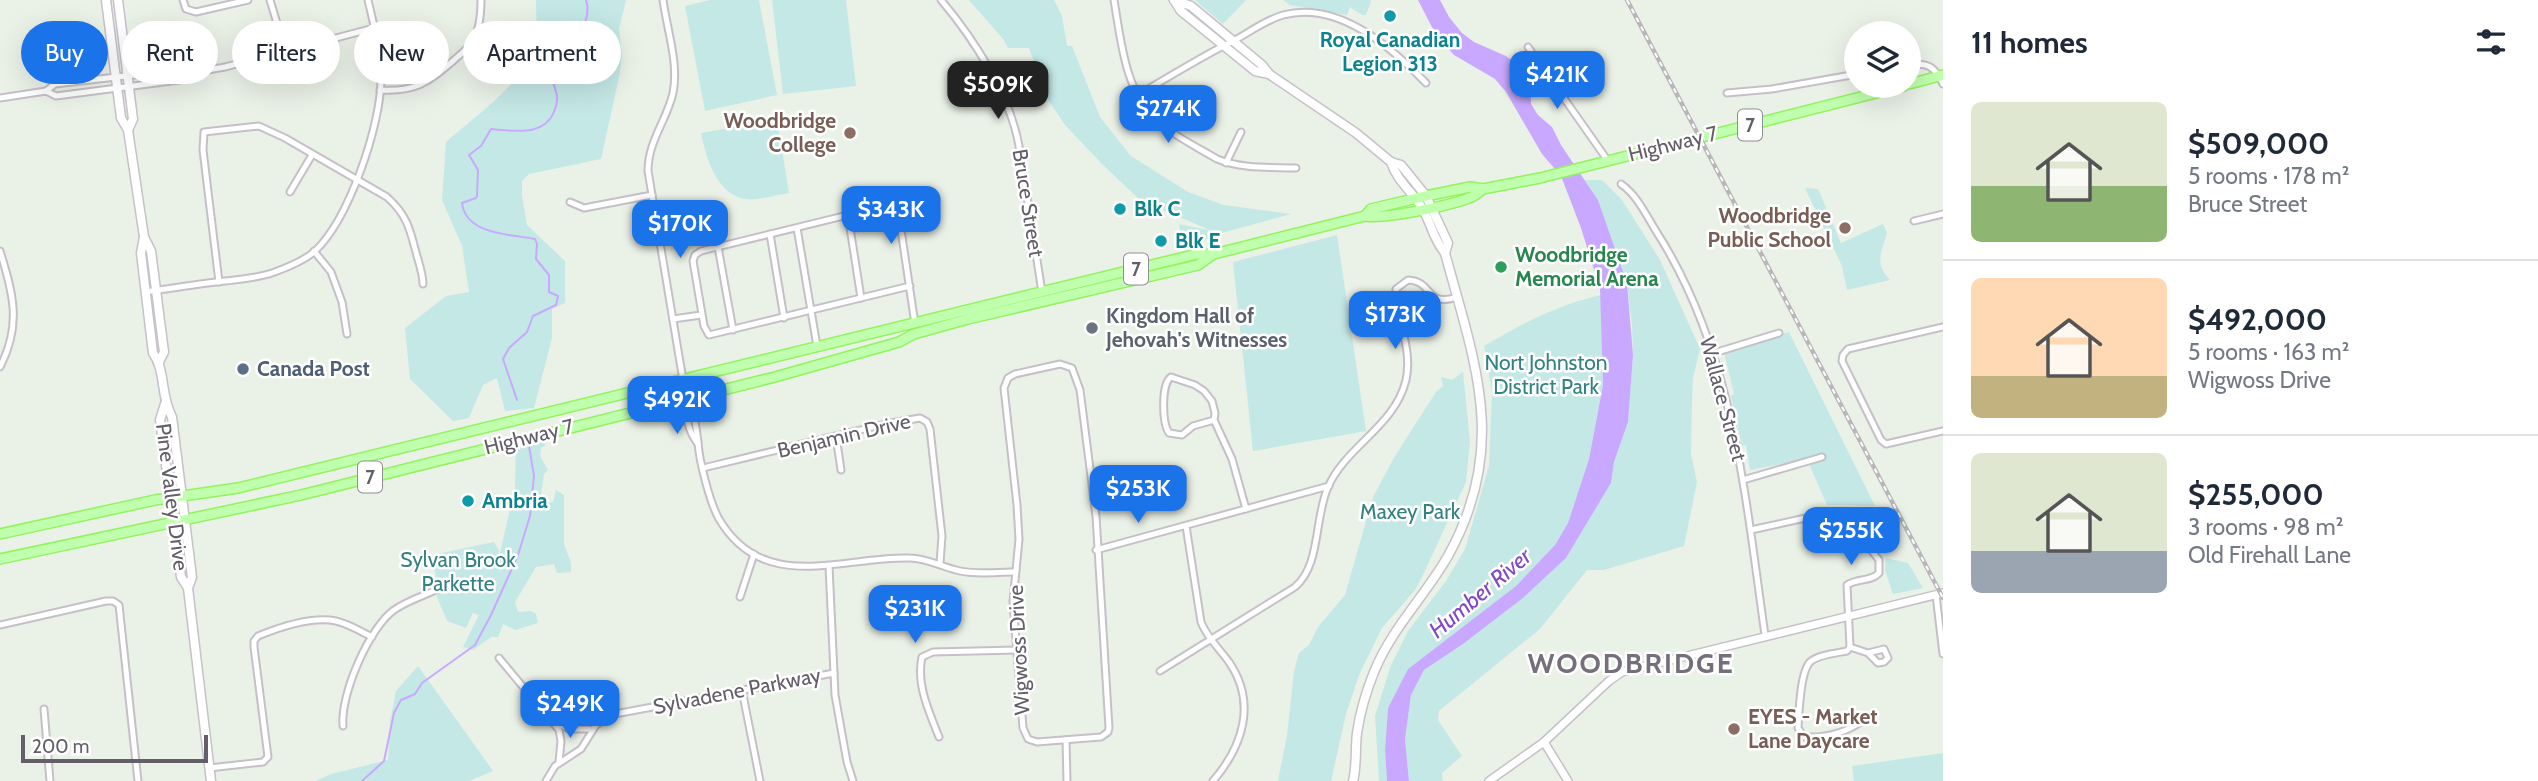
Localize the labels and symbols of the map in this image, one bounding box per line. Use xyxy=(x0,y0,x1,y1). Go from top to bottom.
marker: Royal Canadian Legion 313 xyxy=(1382,8,1398,24)
place label: Royal Canadian Legion 313 xyxy=(1320,27,1460,76)
pin: $421K xyxy=(1508,52,1606,111)
pin: $509K xyxy=(949,61,1047,121)
pin: $274K xyxy=(1119,86,1217,145)
place label: Woodbridge College xyxy=(723,108,836,157)
road number: 7 xyxy=(1738,110,1762,140)
street label: Highway 7 xyxy=(1625,120,1721,167)
marker: Woodbridge College xyxy=(842,125,858,141)
street label: Bruce Street xyxy=(1008,147,1049,259)
pin: $343K xyxy=(842,187,940,246)
place label: Blk C xyxy=(1134,196,1180,221)
pin: $170K xyxy=(631,201,729,260)
marker: Blk C xyxy=(1112,201,1128,217)
place label: Woodbridge Public School xyxy=(1707,203,1831,252)
marker: Woodbridge Public School xyxy=(1837,220,1853,236)
place label: Blk E xyxy=(1175,228,1220,253)
marker: Blk E xyxy=(1153,233,1169,249)
place label: Woodbridge Memorial Arena xyxy=(1515,242,1659,291)
road number: 7 xyxy=(1124,254,1148,284)
marker: Woodbridge Memorial Arena xyxy=(1493,259,1509,275)
pin: $173K xyxy=(1346,292,1444,351)
place label: Kingdom Hall of Jehovah's Witnesses xyxy=(1105,303,1287,352)
marker: Kingdom Hall of Jehovah's Witnesses xyxy=(1084,320,1100,336)
street label: Wallace Street xyxy=(1695,334,1752,464)
park label: Nort Johnston District Park xyxy=(1484,350,1608,399)
place label: Canada Post xyxy=(257,356,370,381)
marker: Canada Post xyxy=(235,361,251,377)
pin: $492K xyxy=(628,376,726,436)
street label: Benjamin Drive xyxy=(775,408,913,464)
street label: Highway 7 xyxy=(481,413,577,460)
street label: Pine Valley Drive xyxy=(151,422,194,572)
road number: 7 xyxy=(358,462,382,492)
pin: $253K xyxy=(1089,466,1187,525)
place label: Ambria xyxy=(482,488,548,513)
marker: Ambria xyxy=(460,493,476,509)
park label: Maxey Park xyxy=(1360,499,1461,524)
pin: $255K xyxy=(1802,508,1900,567)
water label: Humber River xyxy=(1423,542,1538,644)
park label: Sylvan Brook Parkette xyxy=(400,547,516,596)
street label: Wigwoss Drive xyxy=(1003,584,1034,716)
pin: $231K xyxy=(866,586,964,645)
district label: WOODBRIDGE xyxy=(1527,646,1735,680)
street label: Sylvadene Parkway xyxy=(651,662,823,719)
pin: $249K xyxy=(521,680,619,740)
place label: EYES - Market Lane Daycare xyxy=(1748,704,1878,753)
marker: EYES - Market Lane Daycare xyxy=(1726,721,1742,737)
scale bar xyxy=(21,732,208,764)

